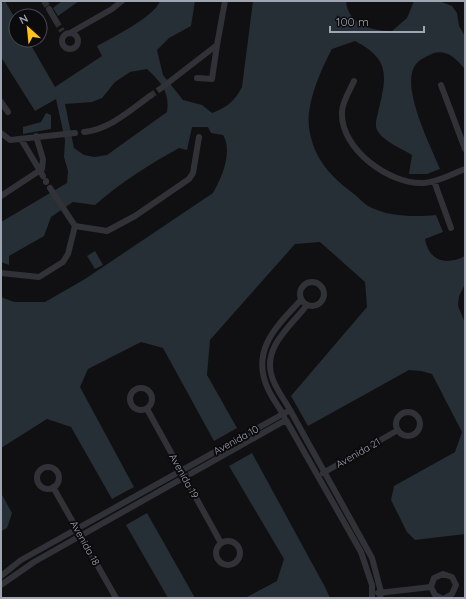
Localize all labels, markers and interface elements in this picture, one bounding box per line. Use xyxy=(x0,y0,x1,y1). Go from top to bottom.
north arrow xyxy=(8,8,48,48)
scale bar xyxy=(330,8,424,34)
text: N xyxy=(17,11,30,27)
text: 100 m xyxy=(336,14,369,29)
street label: Avenida 10 xyxy=(211,422,261,458)
street label: Avenida 21 xyxy=(333,435,383,471)
street label: Avenida 19 xyxy=(166,451,202,501)
street label: Avenida 18 xyxy=(67,518,103,568)

